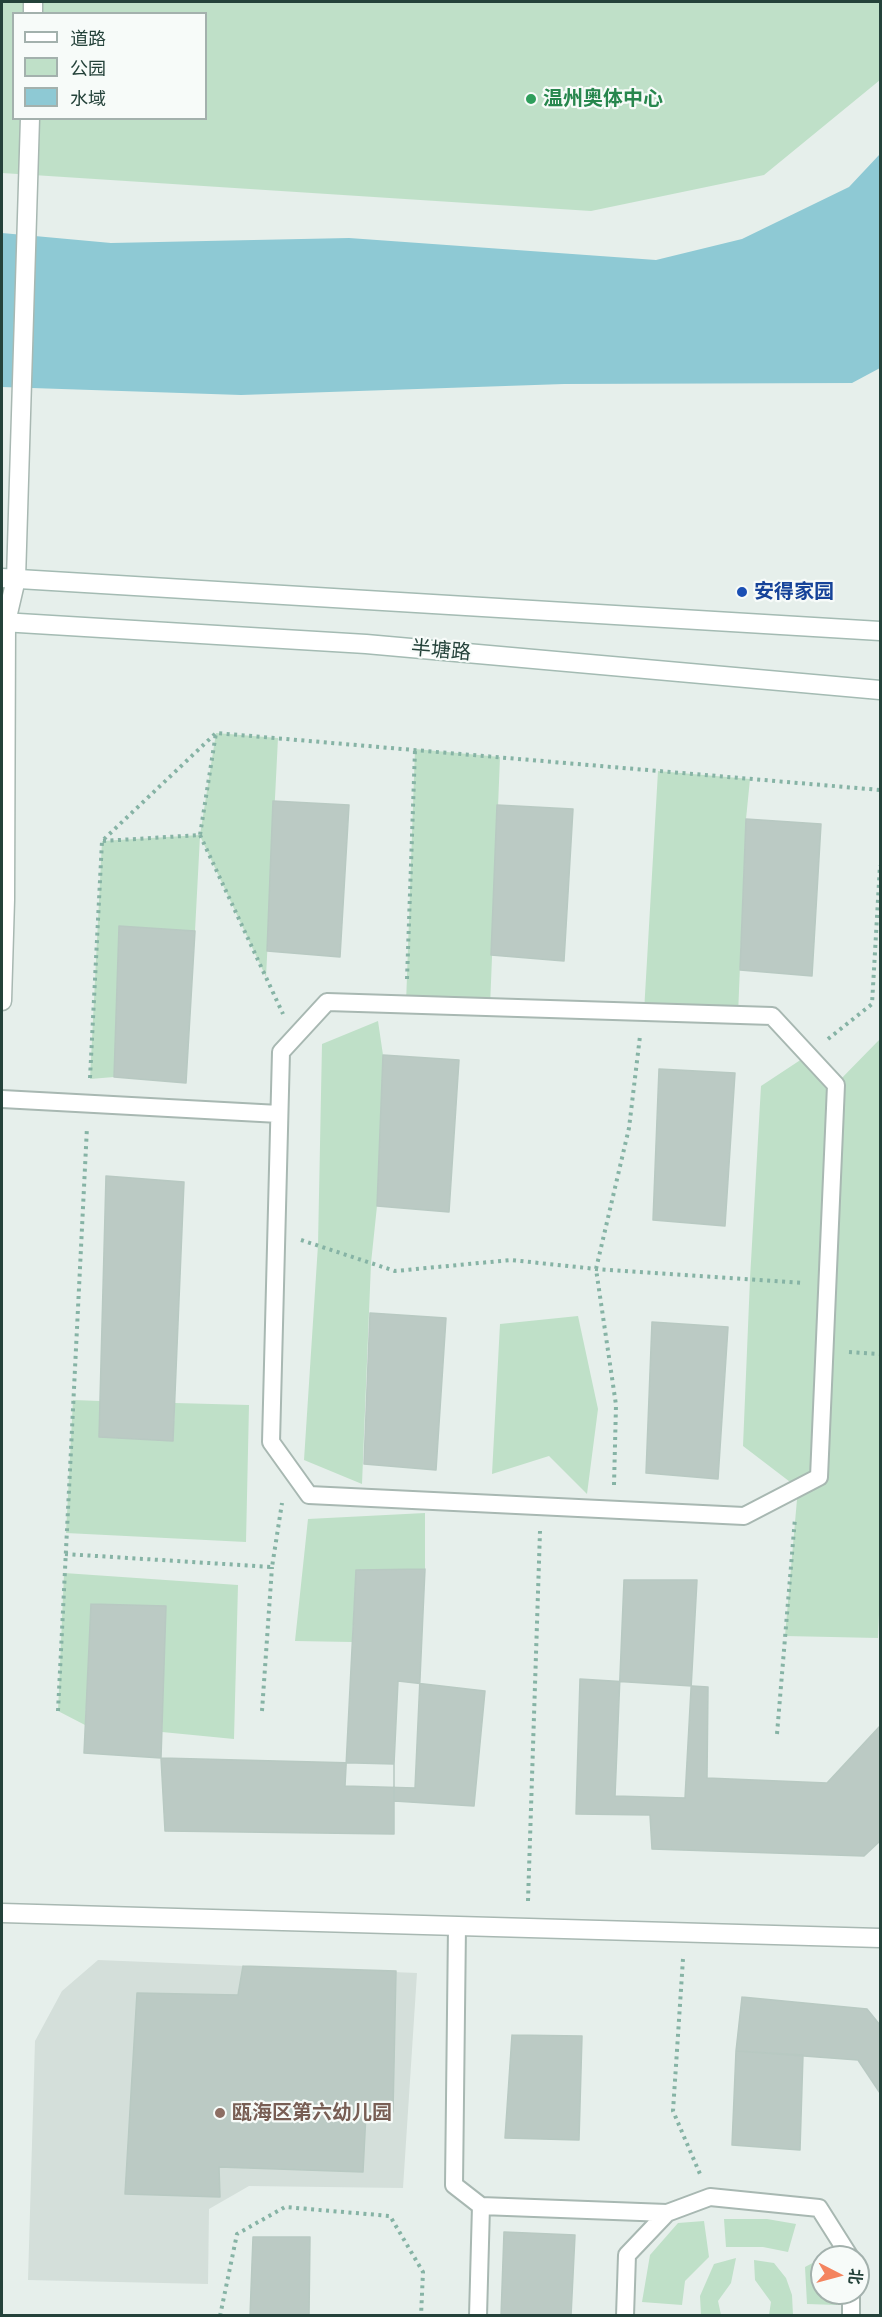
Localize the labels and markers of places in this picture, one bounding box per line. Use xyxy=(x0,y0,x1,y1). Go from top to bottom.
place label: 温州奥体中心 xyxy=(543,87,663,111)
marker: 温州奥体中心 xyxy=(524,92,538,106)
place label: 安得家园 xyxy=(754,580,834,604)
marker: 安得家园 xyxy=(735,585,749,599)
place label: 瓯海区第六幼儿园 xyxy=(232,2101,392,2125)
marker: 瓯海区第六幼儿园 xyxy=(213,2106,227,2120)

